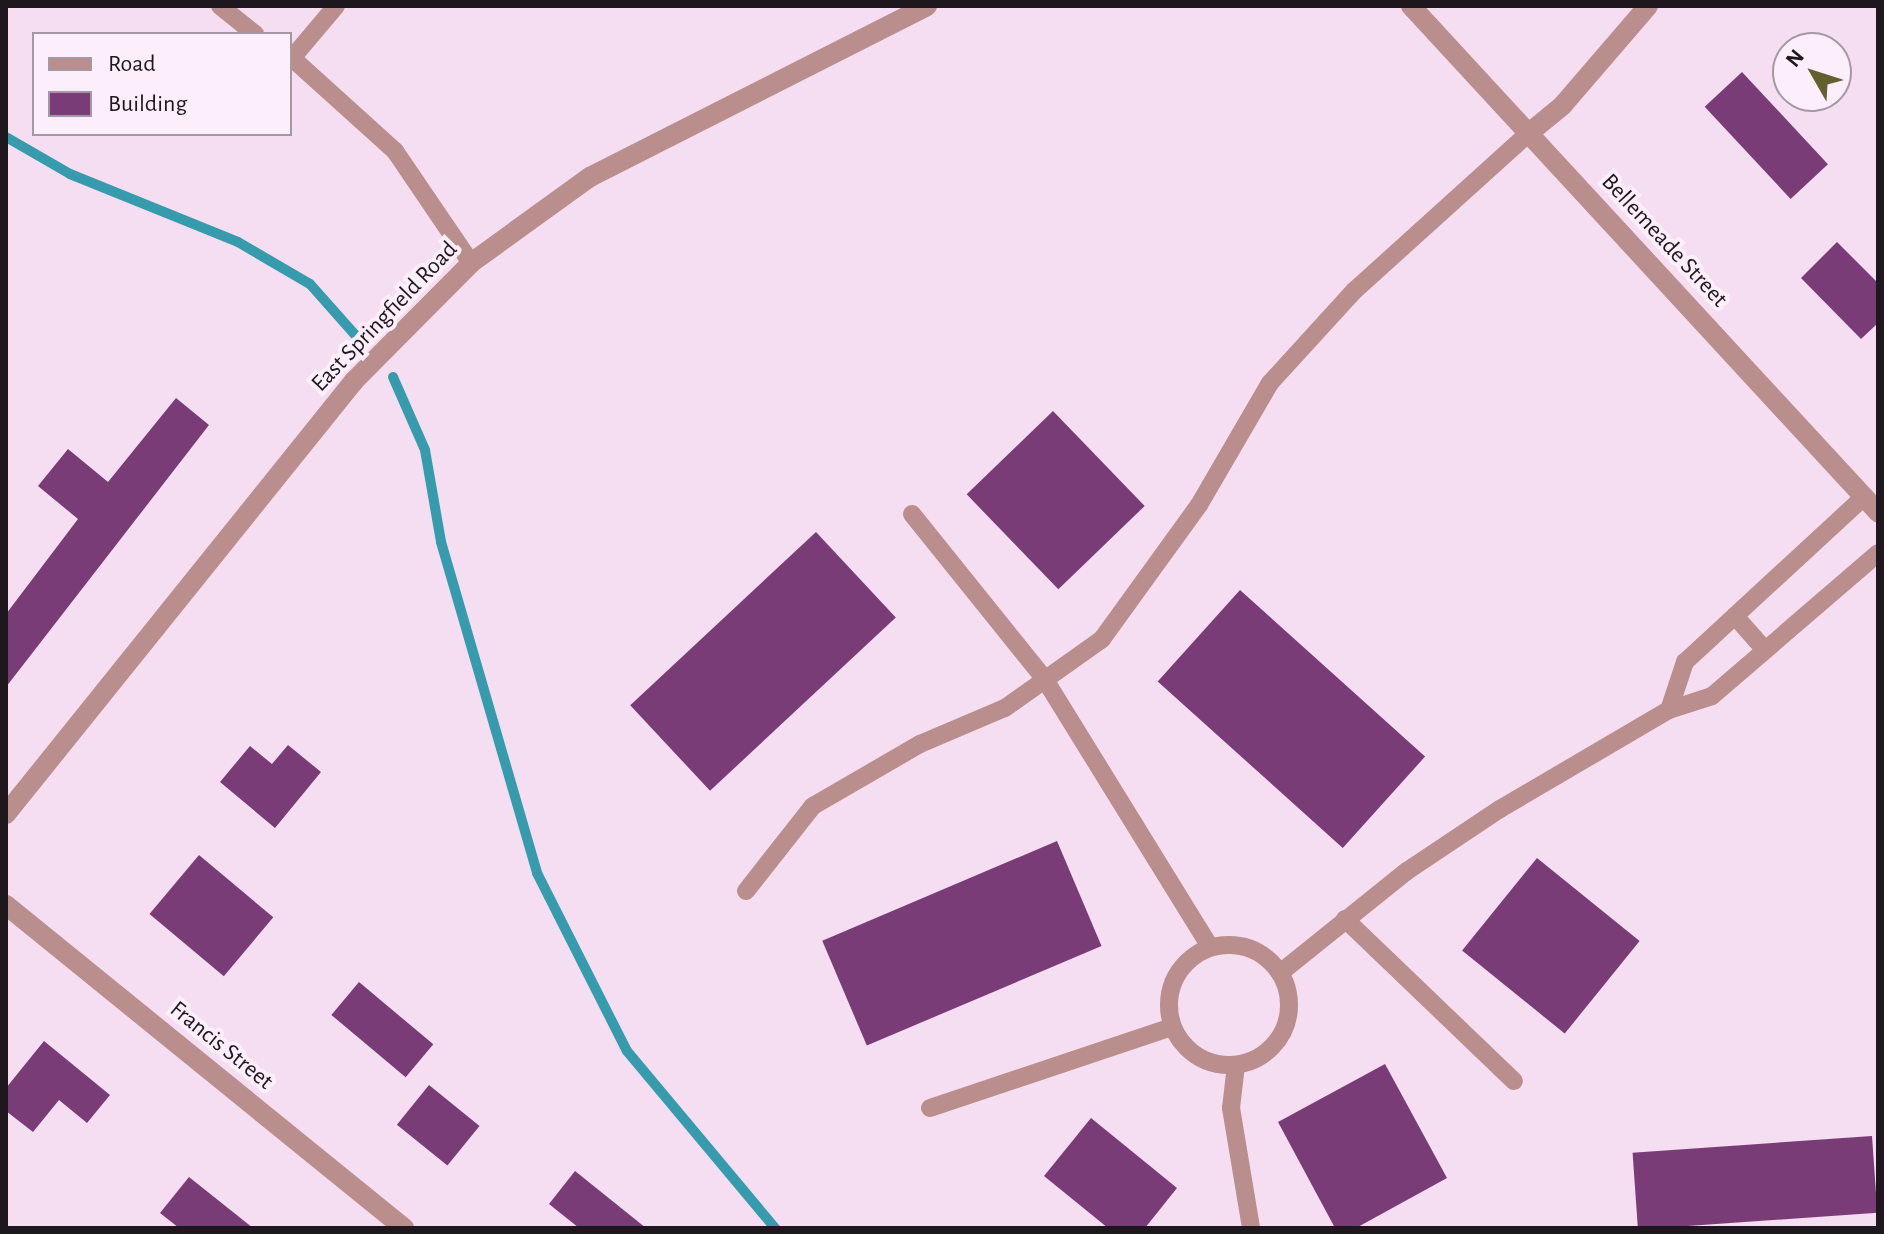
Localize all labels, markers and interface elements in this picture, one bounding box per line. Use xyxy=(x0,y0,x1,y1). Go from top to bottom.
legend xyxy=(32,32,292,136)
north arrow xyxy=(1772,32,1852,112)
text: N xyxy=(1782,45,1808,71)
text: Road xyxy=(108,52,156,76)
text: Building xyxy=(108,92,187,116)
street label: Bellemeade Street xyxy=(1595,168,1733,314)
street label: East Springfield Road xyxy=(306,236,464,398)
street label: Francis Street xyxy=(163,996,279,1096)

